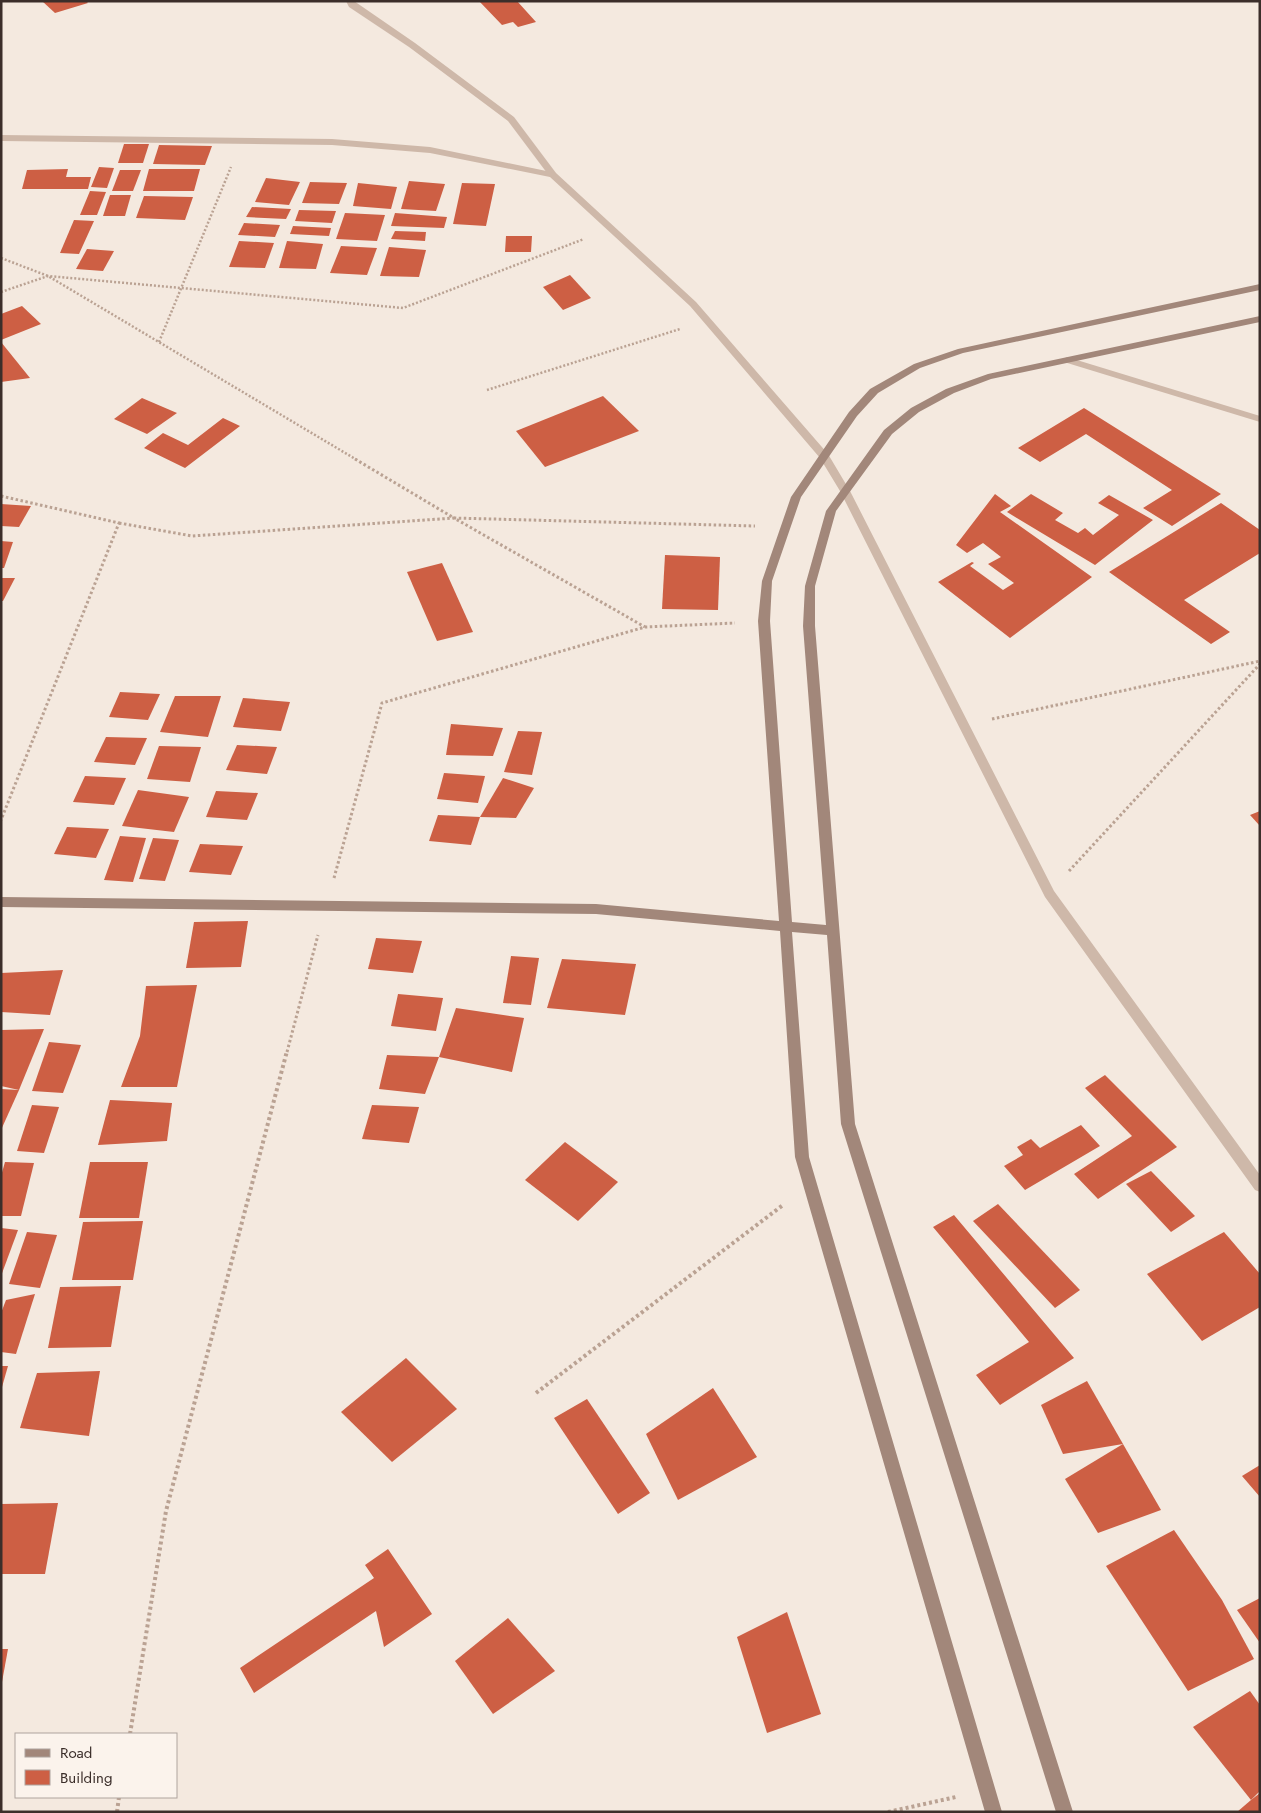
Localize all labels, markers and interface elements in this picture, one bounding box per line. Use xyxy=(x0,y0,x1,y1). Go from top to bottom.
legend xyxy=(15,1733,178,1798)
text: Road xyxy=(60,1742,92,1764)
text: Building xyxy=(60,1767,112,1789)

